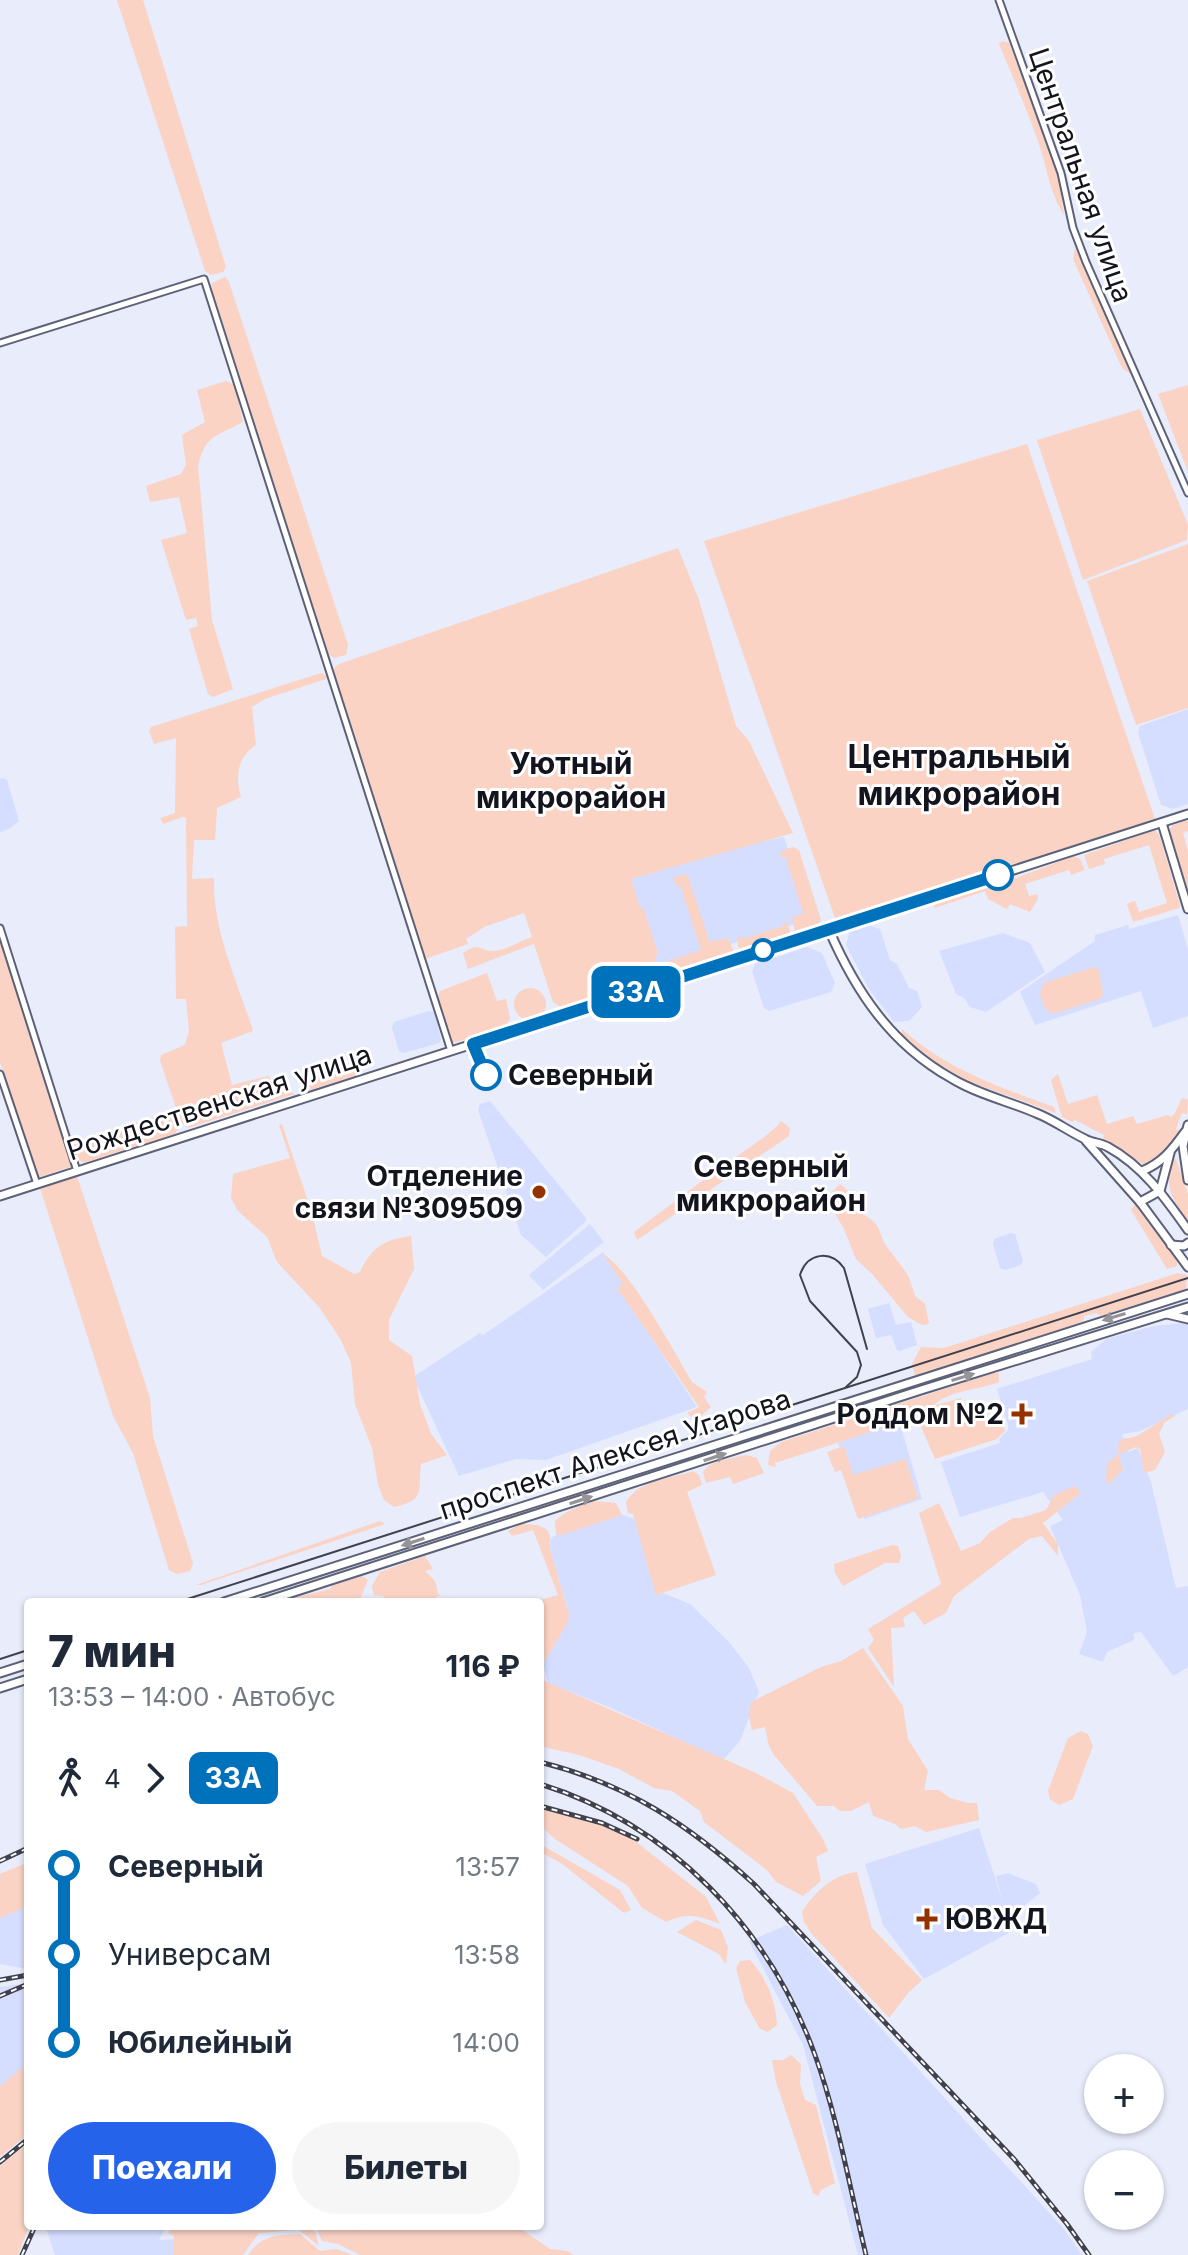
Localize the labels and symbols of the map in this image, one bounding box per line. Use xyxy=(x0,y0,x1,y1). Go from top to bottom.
street label: Центральная улица xyxy=(1022,43,1140,307)
district label: Центральный микрорайон xyxy=(847,737,1071,813)
district label: Уютный микрорайон xyxy=(476,745,666,815)
unlabelled marker xyxy=(983,860,1013,890)
unlabelled marker xyxy=(752,939,774,961)
line badge: 33А xyxy=(590,966,682,1018)
street label: Рождественская улица xyxy=(62,1037,376,1167)
place label: Северный xyxy=(508,1058,653,1092)
marker: Северный xyxy=(471,1060,501,1090)
district label: Северный микрорайон xyxy=(676,1148,866,1218)
place label: Отделение связи №309509 xyxy=(295,1159,523,1225)
marker: Отделение связи №309509 xyxy=(530,1183,548,1201)
one-way arrow xyxy=(1101,1311,1125,1324)
one-way arrow xyxy=(951,1370,975,1383)
street label: проспект Алексея Угарова xyxy=(435,1381,795,1527)
place label: Роддом №2 xyxy=(836,1397,1004,1431)
marker: Роддом №2 xyxy=(1011,1403,1033,1425)
one-way arrow xyxy=(704,1450,728,1462)
one-way arrow xyxy=(570,1493,594,1506)
one-way arrow xyxy=(401,1536,425,1549)
place label: ЮВЖД xyxy=(945,1902,1047,1936)
marker: ЮВЖД xyxy=(916,1908,938,1930)

